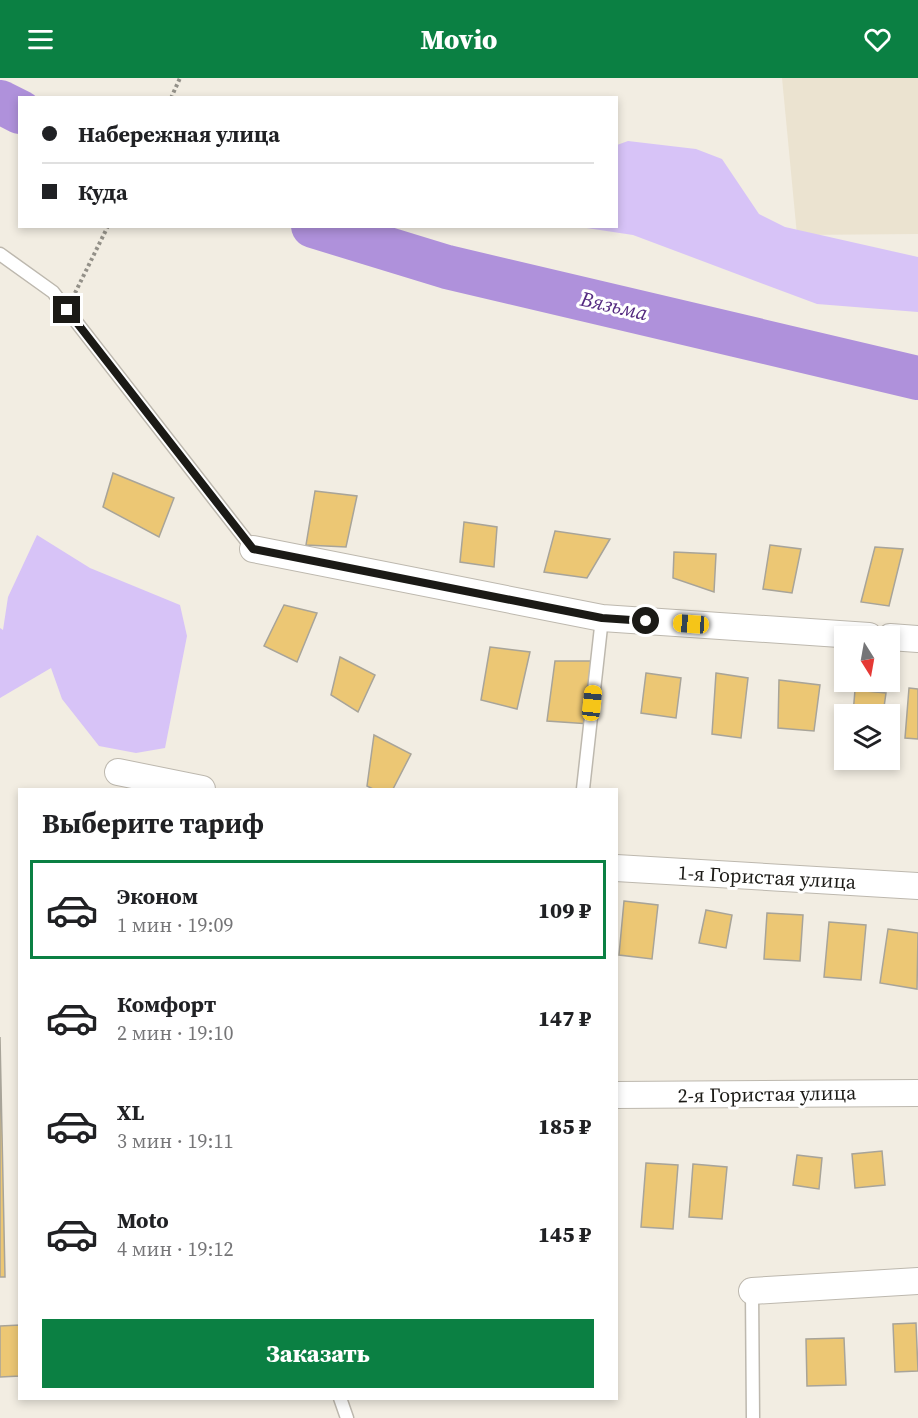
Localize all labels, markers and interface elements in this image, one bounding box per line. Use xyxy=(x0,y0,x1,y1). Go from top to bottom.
text: Movio xyxy=(421,21,497,58)
icon: menu xyxy=(24,23,57,56)
icon: heart xyxy=(861,23,894,56)
text: Набережная улица xyxy=(78,119,280,149)
text: Куда xyxy=(78,177,128,207)
water label: Вязьма xyxy=(577,284,651,327)
route end xyxy=(53,296,80,323)
route start xyxy=(632,607,659,634)
car xyxy=(672,614,710,634)
north arrow xyxy=(834,626,900,692)
map controls xyxy=(834,626,900,770)
car xyxy=(581,684,603,722)
button: layers xyxy=(834,704,900,770)
text: Выберите тариф xyxy=(42,805,264,842)
street label: 1-я Гористая улица xyxy=(677,858,858,896)
text: Эконом xyxy=(117,881,198,911)
icon: car xyxy=(45,883,99,937)
text: 109 ₽ xyxy=(538,895,591,925)
text: 1 мин · 19:09 xyxy=(117,911,233,939)
text: Комфорт xyxy=(117,989,216,1019)
icon: car xyxy=(45,991,99,1045)
text: 147 ₽ xyxy=(538,1003,591,1033)
text: 2 мин · 19:10 xyxy=(117,1019,233,1047)
street label: 2-я Гористая улица xyxy=(677,1078,857,1110)
text: XL xyxy=(117,1097,144,1127)
icon: car xyxy=(45,1099,99,1153)
text: 185 ₽ xyxy=(538,1111,591,1141)
text: 3 мин · 19:11 xyxy=(117,1127,233,1155)
text: Moto xyxy=(117,1205,169,1235)
icon: car xyxy=(45,1207,99,1261)
text: 145 ₽ xyxy=(538,1219,591,1249)
text: 4 мин · 19:12 xyxy=(117,1235,233,1263)
button: Заказать xyxy=(42,1319,594,1388)

